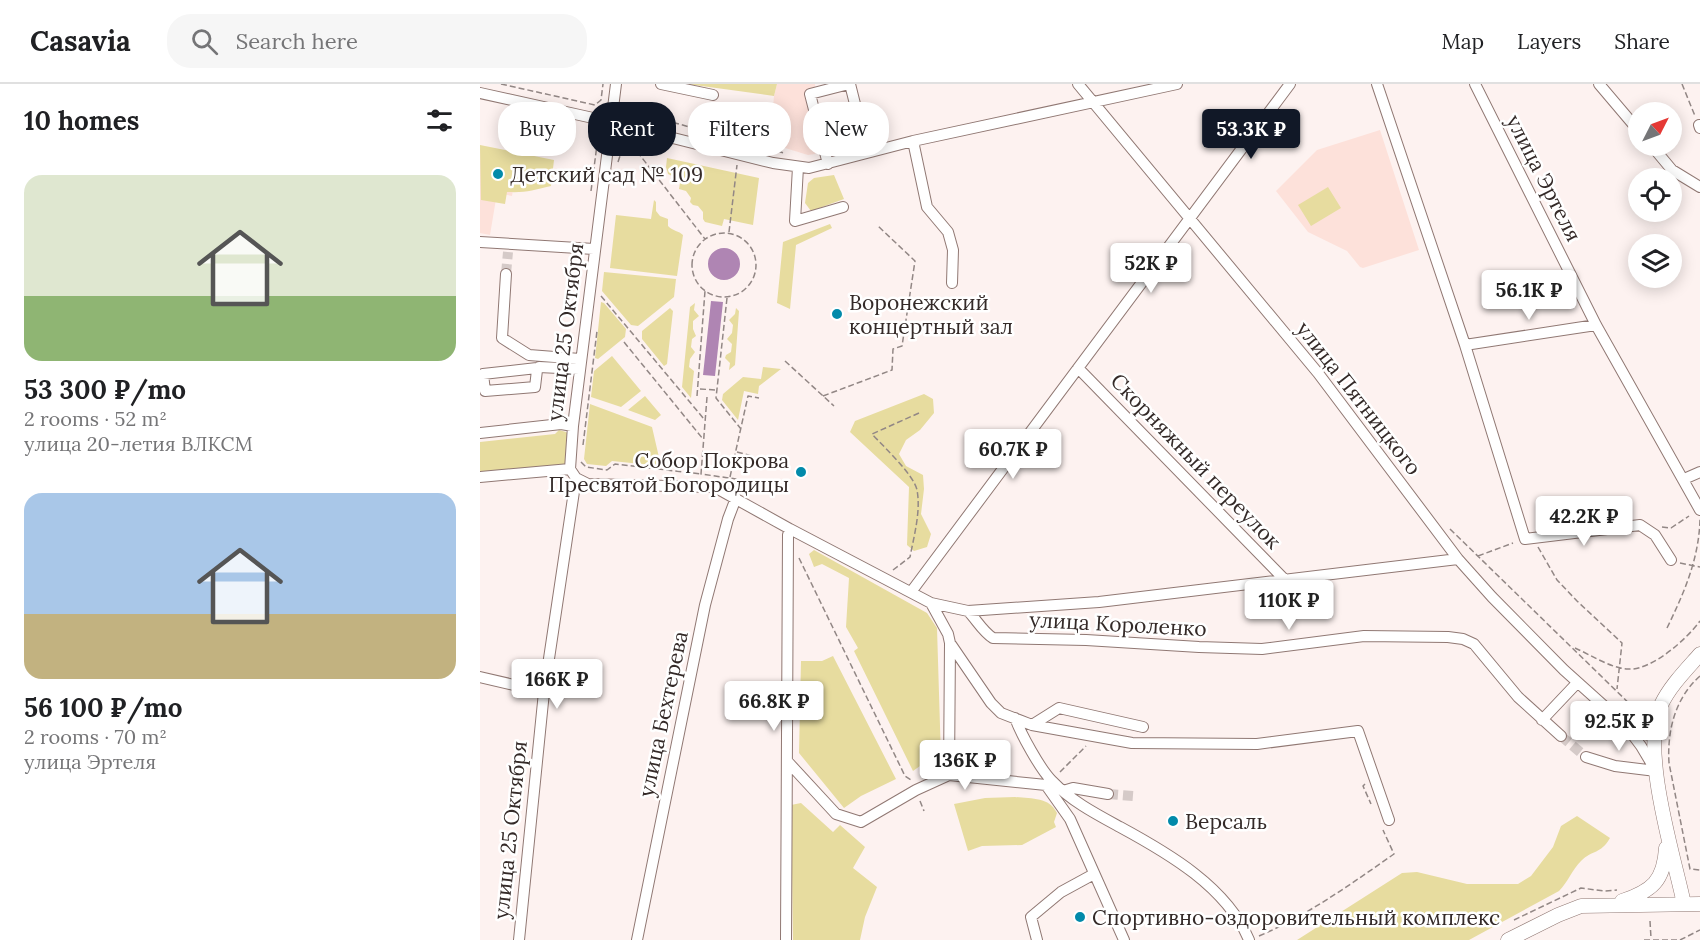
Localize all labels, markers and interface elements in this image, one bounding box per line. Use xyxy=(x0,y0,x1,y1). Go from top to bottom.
search box xyxy=(167,14,587,68)
text: Casavia xyxy=(30,23,131,59)
icon: search xyxy=(188,25,221,58)
text: Search here xyxy=(236,27,358,55)
text: Map xyxy=(1441,28,1484,55)
text: Layers xyxy=(1517,28,1581,55)
text: Share xyxy=(1614,28,1670,55)
chip: Buy xyxy=(498,102,576,156)
chip: Rent xyxy=(588,102,676,156)
chip: Filters xyxy=(688,102,791,156)
chip: New xyxy=(803,102,889,156)
north arrow xyxy=(1628,102,1682,156)
map controls xyxy=(1628,102,1682,288)
text: 10 homes xyxy=(24,104,139,137)
icon: filters xyxy=(423,104,456,137)
pin: 53.3K ₽ xyxy=(1196,109,1306,160)
street label: улица Эртеля xyxy=(1500,110,1588,246)
text: 53.3K ₽ xyxy=(1216,116,1286,141)
place label: Детский сад № 109 xyxy=(510,161,703,188)
marker: Детский сад № 109 xyxy=(491,167,505,181)
button: locate xyxy=(1628,168,1682,222)
icon: home xyxy=(186,214,294,322)
button: layers xyxy=(1628,234,1682,288)
street label: улица 25 Октября xyxy=(541,241,589,423)
pin: 52K ₽ xyxy=(1109,243,1193,294)
text: 52K ₽ xyxy=(1124,250,1178,275)
pin: 56.1K ₽ xyxy=(1474,270,1584,321)
text: 56.1K ₽ xyxy=(1496,277,1562,302)
place label: Воронежский концертный зал xyxy=(849,289,1013,340)
marker: Воронежский концертный зал xyxy=(830,307,844,321)
street label: улица Пятницкого xyxy=(1291,316,1427,480)
street label: Скорняжный переулок xyxy=(1105,367,1287,555)
text: 53 300 ₽/mo xyxy=(24,373,186,406)
text: 2 rooms · 52 m² xyxy=(24,406,167,431)
pin: 60.7K ₽ xyxy=(958,429,1068,480)
text: улица 20-летия ВЛКСМ xyxy=(24,431,253,456)
text: 60.7K ₽ xyxy=(978,436,1048,461)
place label: Собор Покрова Пресвятой Богородицы xyxy=(549,447,789,498)
marker: Собор Покрова Пресвятой Богородицы xyxy=(794,465,808,479)
pin: 42.2K ₽ xyxy=(1529,496,1639,547)
text: 42.2K ₽ xyxy=(1550,503,1618,528)
icon: home xyxy=(186,532,294,640)
pin: 110K ₽ xyxy=(1240,580,1338,631)
text: 110K ₽ xyxy=(1259,587,1319,612)
street label: улица Короленко xyxy=(1029,606,1207,642)
street label: улица Бехтерева xyxy=(632,628,694,799)
pin: 166K ₽ xyxy=(508,659,606,710)
text: 166K ₽ xyxy=(526,666,589,691)
pin: 66.8K ₽ xyxy=(719,681,829,732)
text: 66.8K ₽ xyxy=(739,688,809,713)
text: 56 100 ₽/mo xyxy=(24,691,182,724)
pin: 92.5K ₽ xyxy=(1564,701,1674,752)
text: 92.5K ₽ xyxy=(1584,708,1654,733)
text: 2 rooms · 70 m² xyxy=(24,724,167,749)
street label: улица 25 Октября xyxy=(487,739,533,921)
pin: 136K ₽ xyxy=(916,740,1014,791)
text: 136K ₽ xyxy=(934,747,996,772)
text: улица Эртеля xyxy=(24,749,156,774)
place label: Версаль xyxy=(1185,808,1267,835)
marker: Версаль xyxy=(1166,814,1180,828)
place label: Спортивно-оздоровительный комплекс xyxy=(1092,904,1500,931)
marker: Спортивно-оздоровительный комплекс xyxy=(1073,910,1087,924)

